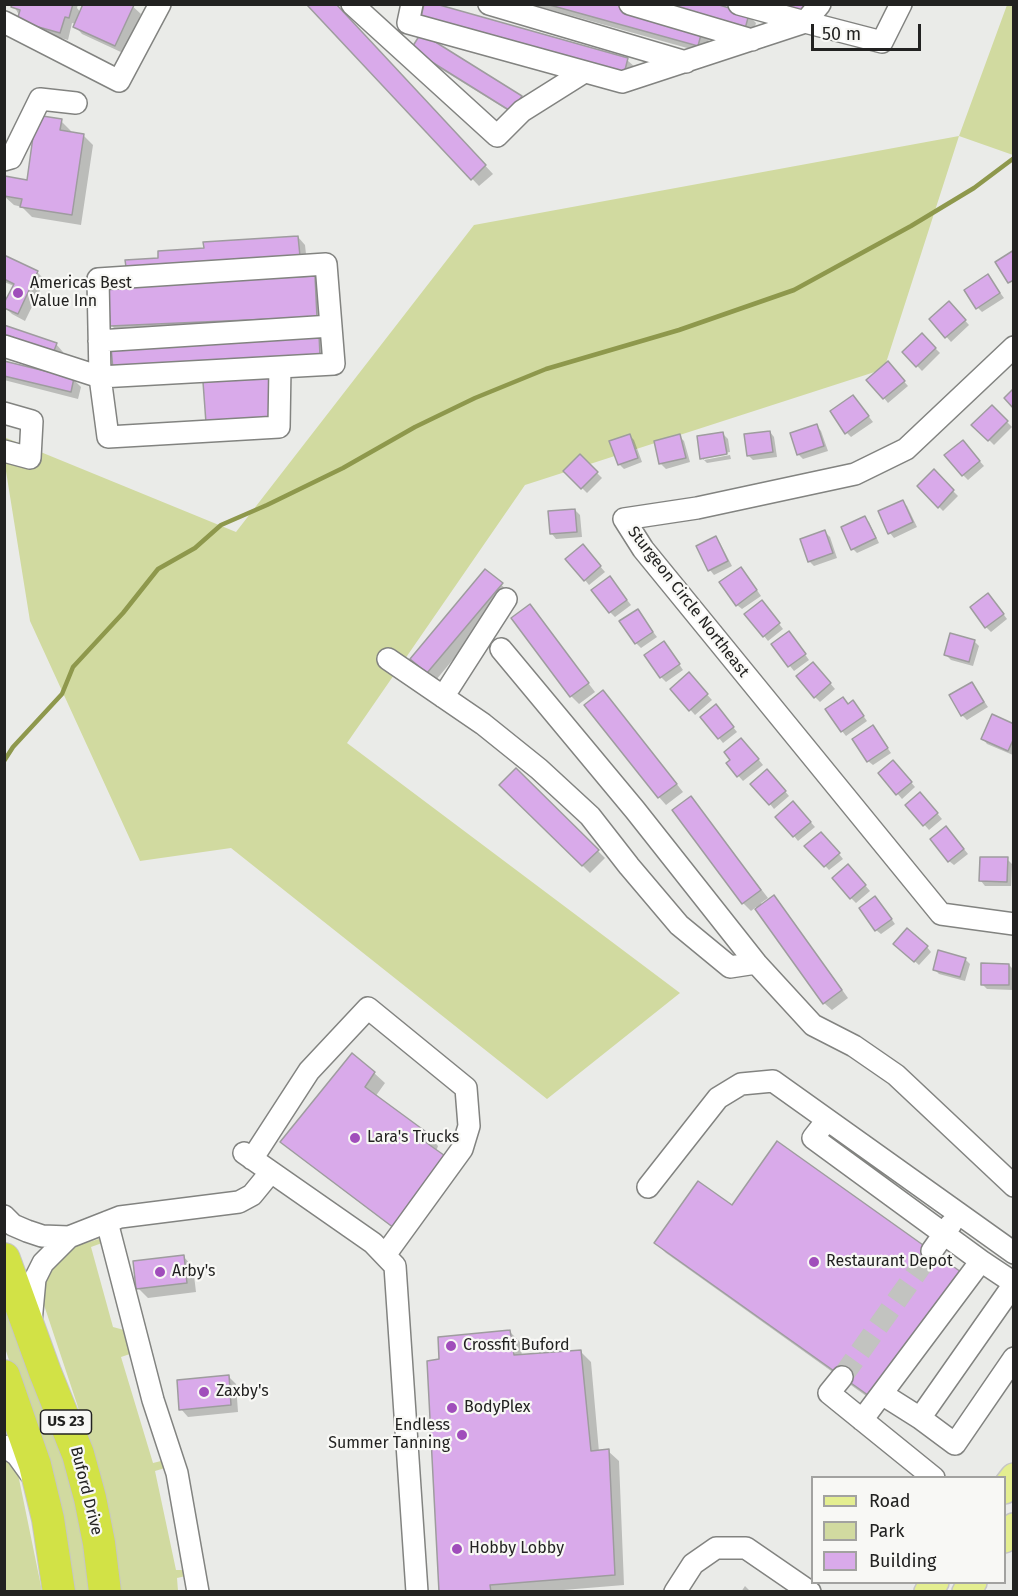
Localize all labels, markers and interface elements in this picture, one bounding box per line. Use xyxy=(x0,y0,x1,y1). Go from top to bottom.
scale bar xyxy=(814,12,924,50)
text: 50 m xyxy=(822,23,861,45)
place label: Americas Best Value Inn xyxy=(30,274,132,312)
marker: Americas Best Value Inn xyxy=(11,286,25,300)
street label: Sturgeon Circle Northeast xyxy=(623,523,753,681)
place label: Lara's Trucks xyxy=(367,1128,459,1148)
marker: Lara's Trucks xyxy=(348,1131,362,1145)
place label: Restaurant Depot xyxy=(826,1252,953,1272)
marker: Restaurant Depot xyxy=(807,1255,821,1269)
place label: Arby's xyxy=(172,1262,215,1282)
marker: Arby's xyxy=(153,1265,167,1279)
place label: Crossfit Buford xyxy=(463,1336,570,1356)
marker: Crossfit Buford xyxy=(444,1339,458,1353)
place label: Zaxby's xyxy=(216,1382,269,1402)
marker: Zaxby's xyxy=(197,1385,211,1399)
place label: BodyPlex xyxy=(464,1398,531,1418)
marker: BodyPlex xyxy=(445,1401,459,1415)
road number: US 23 xyxy=(40,1410,92,1434)
place label: Endless Summer Tanning xyxy=(328,1416,450,1454)
marker: Endless Summer Tanning xyxy=(455,1428,469,1442)
street label: Buford Drive xyxy=(66,1445,106,1537)
legend xyxy=(811,1476,1006,1584)
text: Road xyxy=(869,1490,911,1512)
text: Park xyxy=(869,1520,904,1542)
place label: Hobby Lobby xyxy=(469,1539,564,1559)
marker: Hobby Lobby xyxy=(450,1542,464,1556)
text: Building xyxy=(869,1550,936,1572)

